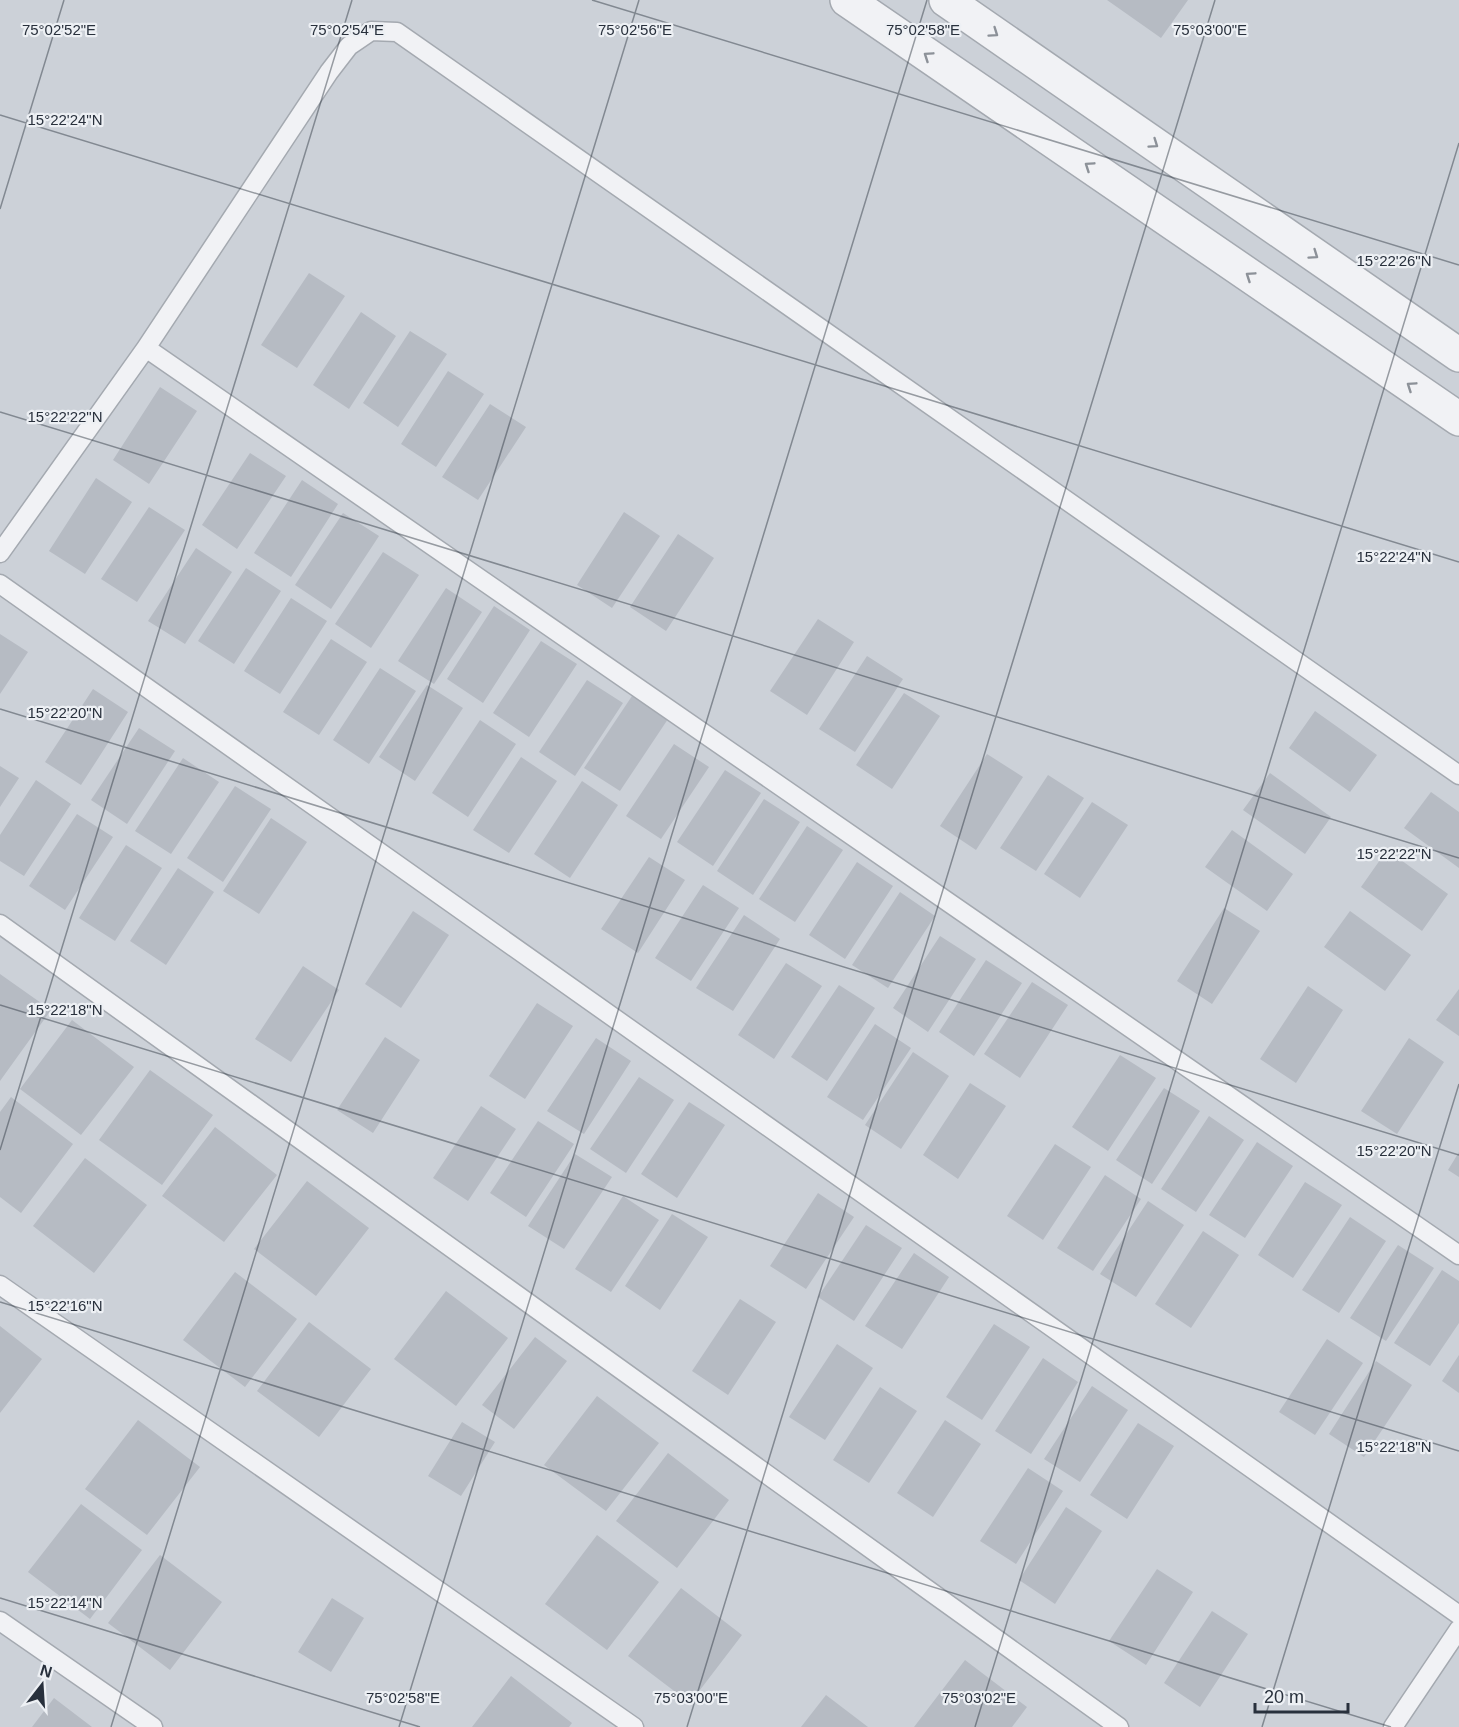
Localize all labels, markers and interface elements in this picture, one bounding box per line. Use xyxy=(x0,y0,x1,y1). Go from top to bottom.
text: 75°02'52"E xyxy=(22,21,96,38)
text: 75°02'54"E xyxy=(310,21,384,38)
text: 75°02'56"E xyxy=(598,21,672,38)
text: 75°02'58"E xyxy=(886,21,960,38)
text: 75°03'00"E xyxy=(1173,21,1247,38)
one-way arrow xyxy=(987,26,998,37)
one-way arrow xyxy=(924,52,935,63)
text: 15°22'24"N xyxy=(27,111,103,128)
one-way arrow xyxy=(1147,137,1158,148)
one-way arrow xyxy=(1085,162,1096,173)
one-way arrow xyxy=(1308,248,1319,259)
text: 15°22'26"N xyxy=(1356,252,1432,269)
one-way arrow xyxy=(1246,272,1257,283)
one-way arrow xyxy=(1406,382,1417,393)
text: 15°22'22"N xyxy=(27,408,103,425)
text: 15°22'24"N xyxy=(1356,548,1432,565)
text: 15°22'20"N xyxy=(27,704,103,721)
text: 15°22'22"N xyxy=(1356,845,1432,862)
text: 15°22'18"N xyxy=(27,1001,103,1018)
text: 15°22'20"N xyxy=(1356,1142,1432,1159)
text: 15°22'16"N xyxy=(27,1297,103,1314)
text: 15°22'18"N xyxy=(1356,1438,1432,1455)
text: 15°22'14"N xyxy=(27,1594,103,1611)
north arrow xyxy=(12,1655,72,1715)
text: N xyxy=(38,1661,54,1681)
scale bar xyxy=(1255,1676,1348,1714)
text: 20 m xyxy=(1264,1687,1304,1707)
text: 75°02'58"E xyxy=(366,1689,440,1706)
text: 75°03'00"E xyxy=(654,1689,728,1706)
text: 75°03'02"E xyxy=(942,1689,1016,1706)

